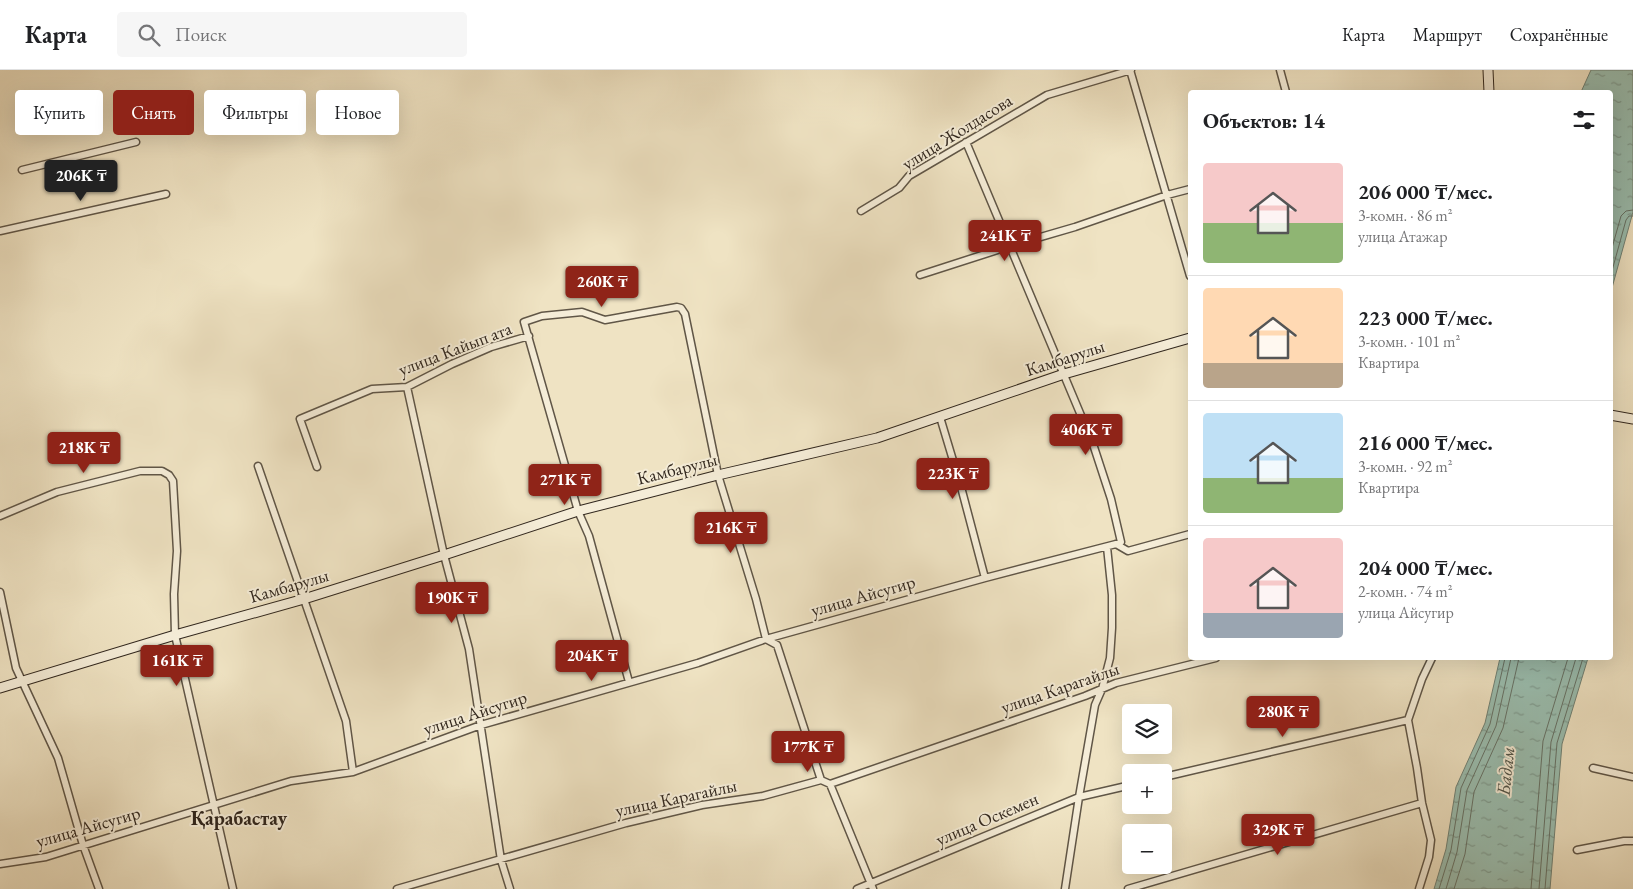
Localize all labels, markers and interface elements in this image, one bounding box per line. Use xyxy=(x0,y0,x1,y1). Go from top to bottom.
search box xyxy=(117,12,467,57)
text: Карта xyxy=(25,19,87,50)
icon: search xyxy=(135,21,163,49)
text: Поиск xyxy=(175,22,227,47)
text: Карта xyxy=(1342,23,1385,46)
text: Маршрут xyxy=(1413,23,1482,46)
text: Сохранённые xyxy=(1510,23,1608,46)
street label: улица Жолдасова xyxy=(897,88,1017,175)
chip: Купить xyxy=(15,90,103,135)
chip: Снять xyxy=(113,90,194,135)
chip: Фильтры xyxy=(204,90,306,135)
chip: Новое xyxy=(316,90,399,135)
icon: filters xyxy=(1570,106,1598,134)
text: Объектов: 14 xyxy=(1203,107,1325,134)
pin: 206K ₸ xyxy=(40,160,122,202)
text: 206K ₸ xyxy=(55,165,107,186)
text: 206 000 ₸/мес. xyxy=(1358,178,1493,205)
icon: home xyxy=(1243,183,1303,243)
text: 3-комн. · 86 m² xyxy=(1358,205,1453,226)
pin: 241K ₸ xyxy=(964,220,1046,262)
text: 241K ₸ xyxy=(979,225,1031,246)
text: улица Атажар xyxy=(1358,226,1447,247)
pin: 260K ₸ xyxy=(561,266,643,308)
text: 260K ₸ xyxy=(576,271,628,292)
text: 223 000 ₸/мес. xyxy=(1358,304,1493,331)
icon: home xyxy=(1243,308,1303,368)
street label: улица Кайып ата xyxy=(395,316,516,381)
text: 3-комн. · 101 m² xyxy=(1358,331,1460,352)
street label: Камбарулы xyxy=(1022,334,1107,381)
text: Квартира xyxy=(1358,352,1419,373)
pin: 406K ₸ xyxy=(1045,414,1127,456)
text: 406K ₸ xyxy=(1060,419,1112,440)
text: 216 000 ₸/мес. xyxy=(1358,429,1493,456)
pin: 218K ₸ xyxy=(43,432,125,474)
icon: home xyxy=(1243,433,1303,493)
text: 218K ₸ xyxy=(58,437,110,458)
street label: Камбарулы xyxy=(634,447,719,490)
text: 3-комн. · 92 m² xyxy=(1358,456,1453,477)
pin: 223K ₸ xyxy=(912,458,994,500)
text: 223K ₸ xyxy=(927,463,979,484)
pin: 271K ₸ xyxy=(524,464,606,506)
text: 271K ₸ xyxy=(539,469,591,490)
text: Квартира xyxy=(1358,477,1419,498)
pin: 216K ₸ xyxy=(690,512,772,554)
text: 216K ₸ xyxy=(705,517,757,538)
text: 204 000 ₸/мес. xyxy=(1358,554,1493,581)
icon: home xyxy=(1243,558,1303,618)
street label: Камбарулы xyxy=(246,563,331,608)
street label: улица Айсугир xyxy=(808,570,918,621)
text: 2-комн. · 74 m² xyxy=(1358,581,1453,602)
pin: 190K ₸ xyxy=(411,582,493,624)
text: 190K ₸ xyxy=(426,587,478,608)
text: улица Айсугир xyxy=(1358,602,1454,623)
pin: 204K ₸ xyxy=(551,640,633,682)
pin: 161K ₸ xyxy=(136,644,218,687)
text: 204K ₸ xyxy=(566,645,618,666)
text: 161K ₸ xyxy=(151,650,203,671)
street label: улица Карагайлы xyxy=(998,657,1122,719)
street label: улица Айсугир xyxy=(420,685,530,740)
pin: 280K ₸ xyxy=(1242,696,1324,738)
text: 280K ₸ xyxy=(1257,701,1309,722)
map controls xyxy=(1122,704,1172,874)
button: layers xyxy=(1122,704,1172,754)
pin: 177K ₸ xyxy=(767,730,849,773)
text: 177K ₸ xyxy=(782,736,834,757)
water label: Бадам xyxy=(1490,745,1521,798)
button: + xyxy=(1122,764,1172,814)
street label: улица Карагайлы xyxy=(613,773,739,822)
street label: улица Оскемен xyxy=(932,787,1042,850)
street label: улица Айсугир xyxy=(33,801,143,852)
district label: Қарабастау xyxy=(191,805,288,831)
pin: 329K ₸ xyxy=(1237,814,1319,856)
text: 329K ₸ xyxy=(1252,819,1304,840)
button: − xyxy=(1122,824,1172,874)

